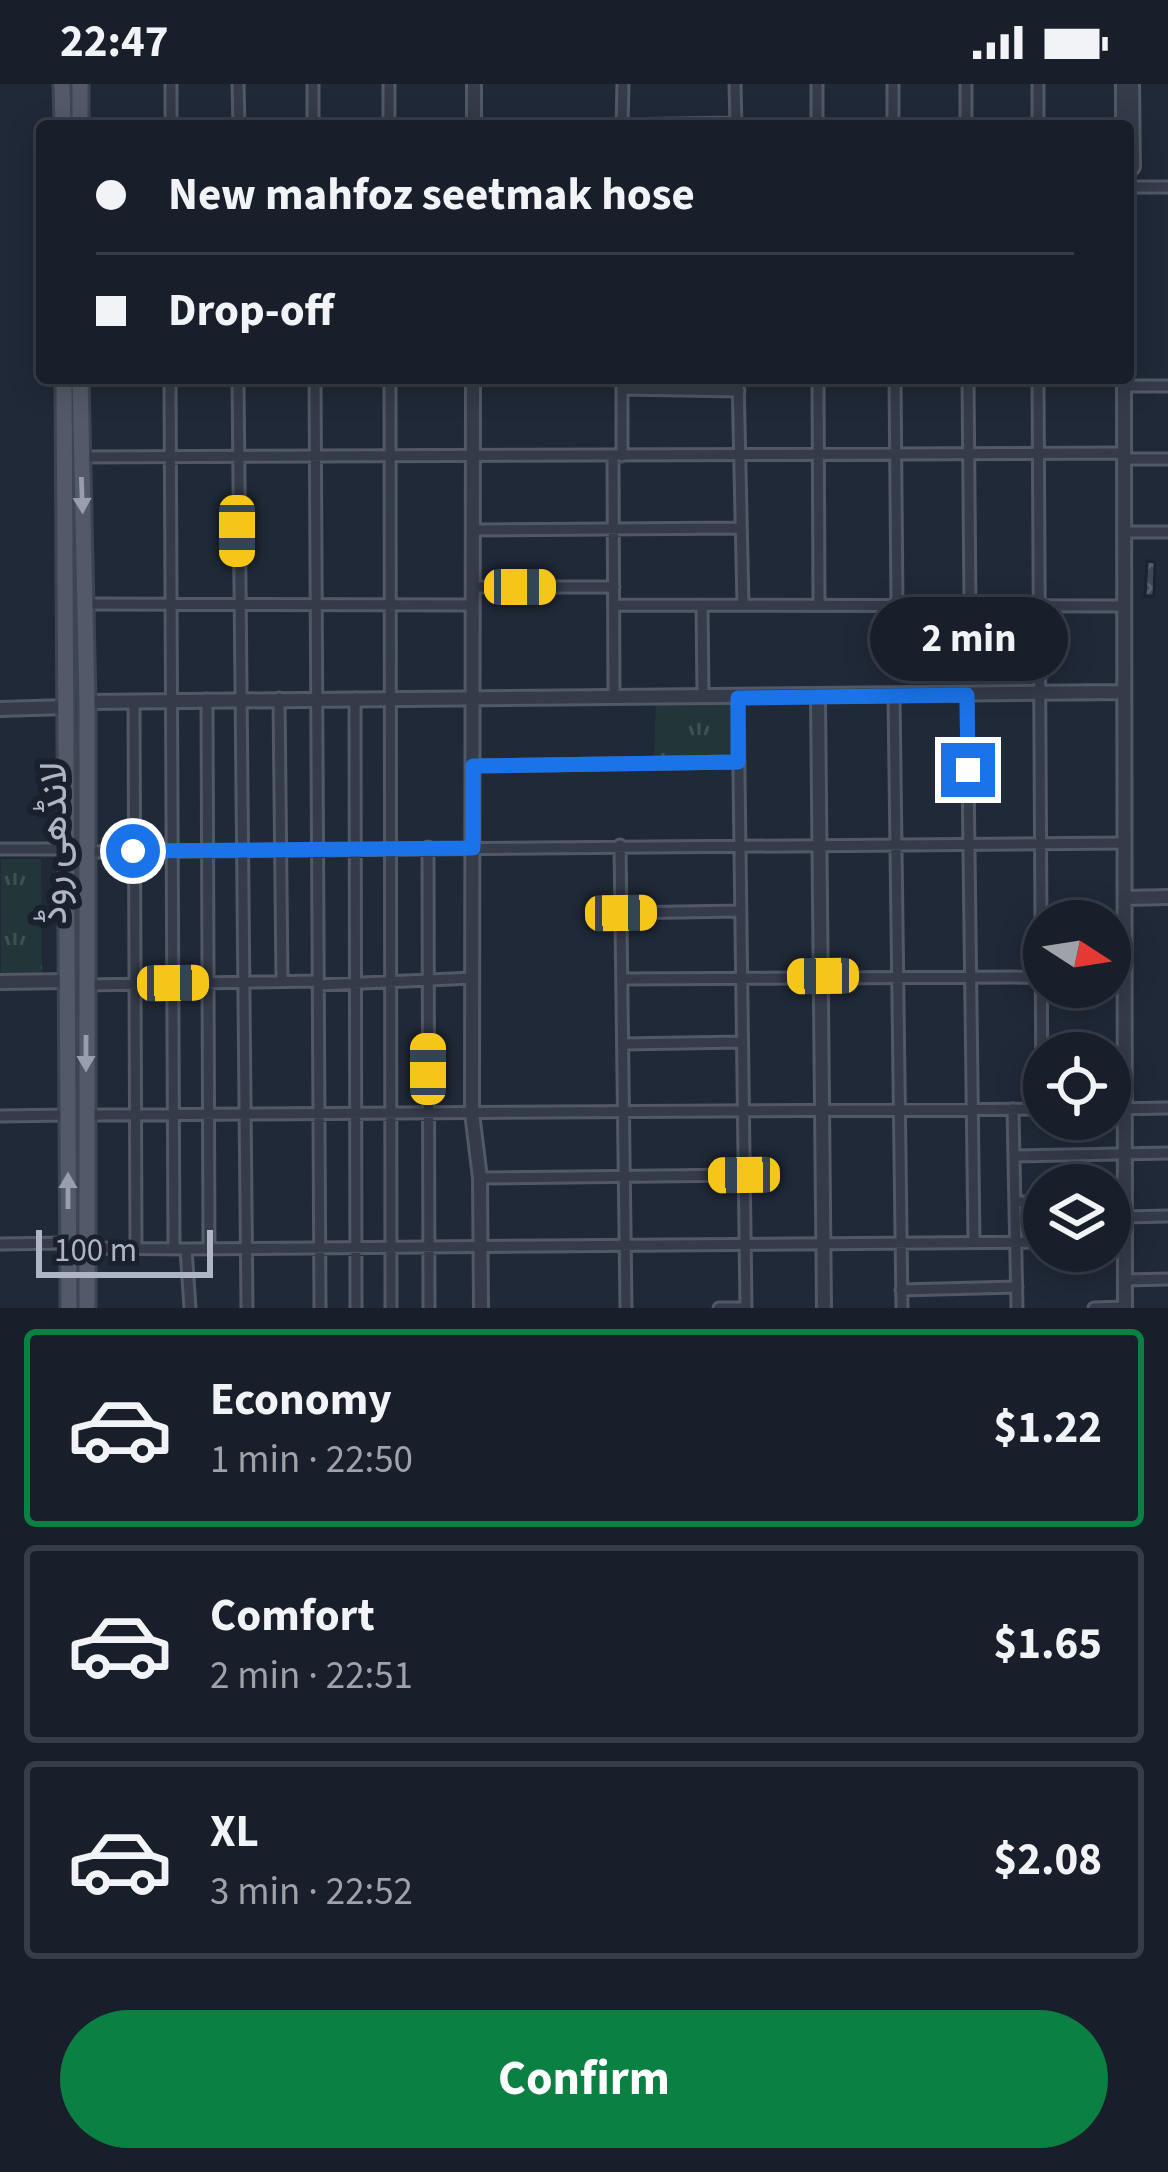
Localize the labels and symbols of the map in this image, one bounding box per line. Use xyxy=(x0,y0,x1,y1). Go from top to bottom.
one-way arrow xyxy=(73,477,92,515)
car xyxy=(219,495,255,567)
car xyxy=(484,569,556,605)
callout: 2 min xyxy=(869,596,1067,680)
route end xyxy=(941,743,995,797)
street label: لانڈھی روڈ xyxy=(26,761,82,925)
route start xyxy=(106,824,160,878)
car xyxy=(585,894,657,932)
north arrow xyxy=(1023,900,1131,1008)
car xyxy=(787,957,859,995)
car xyxy=(137,964,209,1002)
car xyxy=(410,1033,446,1105)
one-way arrow xyxy=(77,1035,96,1073)
car xyxy=(708,1156,780,1194)
one-way arrow xyxy=(58,1171,78,1209)
scale bar xyxy=(36,1224,213,1277)

